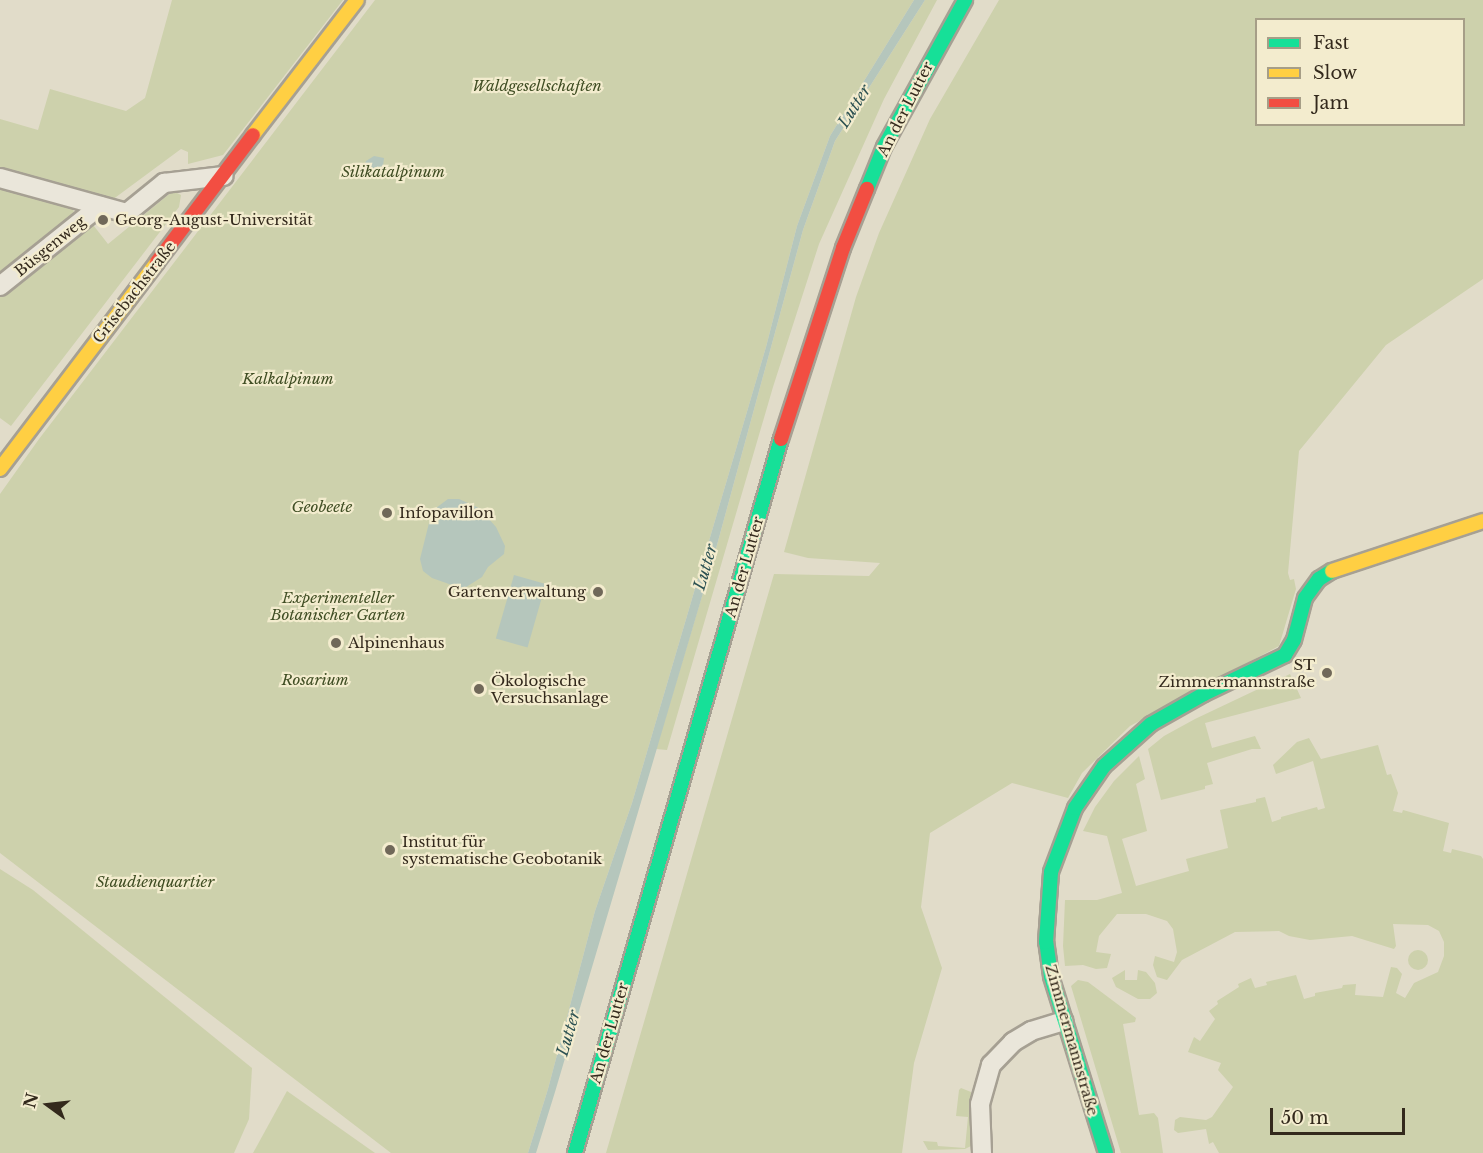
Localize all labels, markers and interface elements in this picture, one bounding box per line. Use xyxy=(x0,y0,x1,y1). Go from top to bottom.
legend xyxy=(1255,18,1465,126)
text: Fast xyxy=(1313,32,1349,54)
street label: An der Lutter xyxy=(873,58,937,160)
text: Slow xyxy=(1313,62,1357,84)
park label: Waldgesellschaften xyxy=(472,77,602,95)
water label: Lutter xyxy=(833,81,875,131)
text: Jam xyxy=(1313,92,1349,114)
park label: Silikatalpinum xyxy=(341,163,445,181)
place label: Georg-August-Universität xyxy=(115,211,313,229)
street label: Büsgenweg xyxy=(11,212,89,280)
marker: Georg-August-Universität xyxy=(96,213,110,227)
street label: Grisebachstraße xyxy=(89,238,179,346)
park label: Kalkalpinum xyxy=(242,370,334,388)
park label: Geobeete xyxy=(292,498,352,516)
place label: Infopavillon xyxy=(399,504,494,522)
marker: Infopavillon xyxy=(380,506,394,520)
street label: An der Lutter xyxy=(721,514,767,620)
water label: Lutter xyxy=(689,542,721,592)
place label: Gartenverwaltung xyxy=(448,583,586,601)
marker: Gartenverwaltung xyxy=(591,585,605,599)
park label: Experimenteller Botanischer Garten xyxy=(270,588,406,623)
place label: Alpinenhaus xyxy=(348,634,445,652)
marker: Alpinenhaus xyxy=(329,636,343,650)
place label: ST Zimmermannstraße xyxy=(1159,655,1315,690)
marker: ST Zimmermannstraße xyxy=(1320,666,1334,680)
park label: Rosarium xyxy=(281,671,349,689)
place label: Ökologische Versuchsanlage xyxy=(491,671,609,706)
marker: Ökologische Versuchsanlage xyxy=(472,682,486,696)
place label: Institut für systematische Geobotanik xyxy=(402,832,602,867)
marker: Institut für systematische Geobotanik xyxy=(383,843,397,857)
park label: Staudienquartier xyxy=(96,873,214,891)
street label: Zimmermannstraße xyxy=(1042,962,1102,1118)
street label: An der Lutter xyxy=(586,980,632,1086)
water label: Lutter xyxy=(552,1008,584,1058)
north arrow xyxy=(18,1075,78,1135)
text: N xyxy=(19,1090,42,1110)
scale bar xyxy=(1273,1096,1408,1134)
text: 50 m xyxy=(1281,1107,1329,1129)

